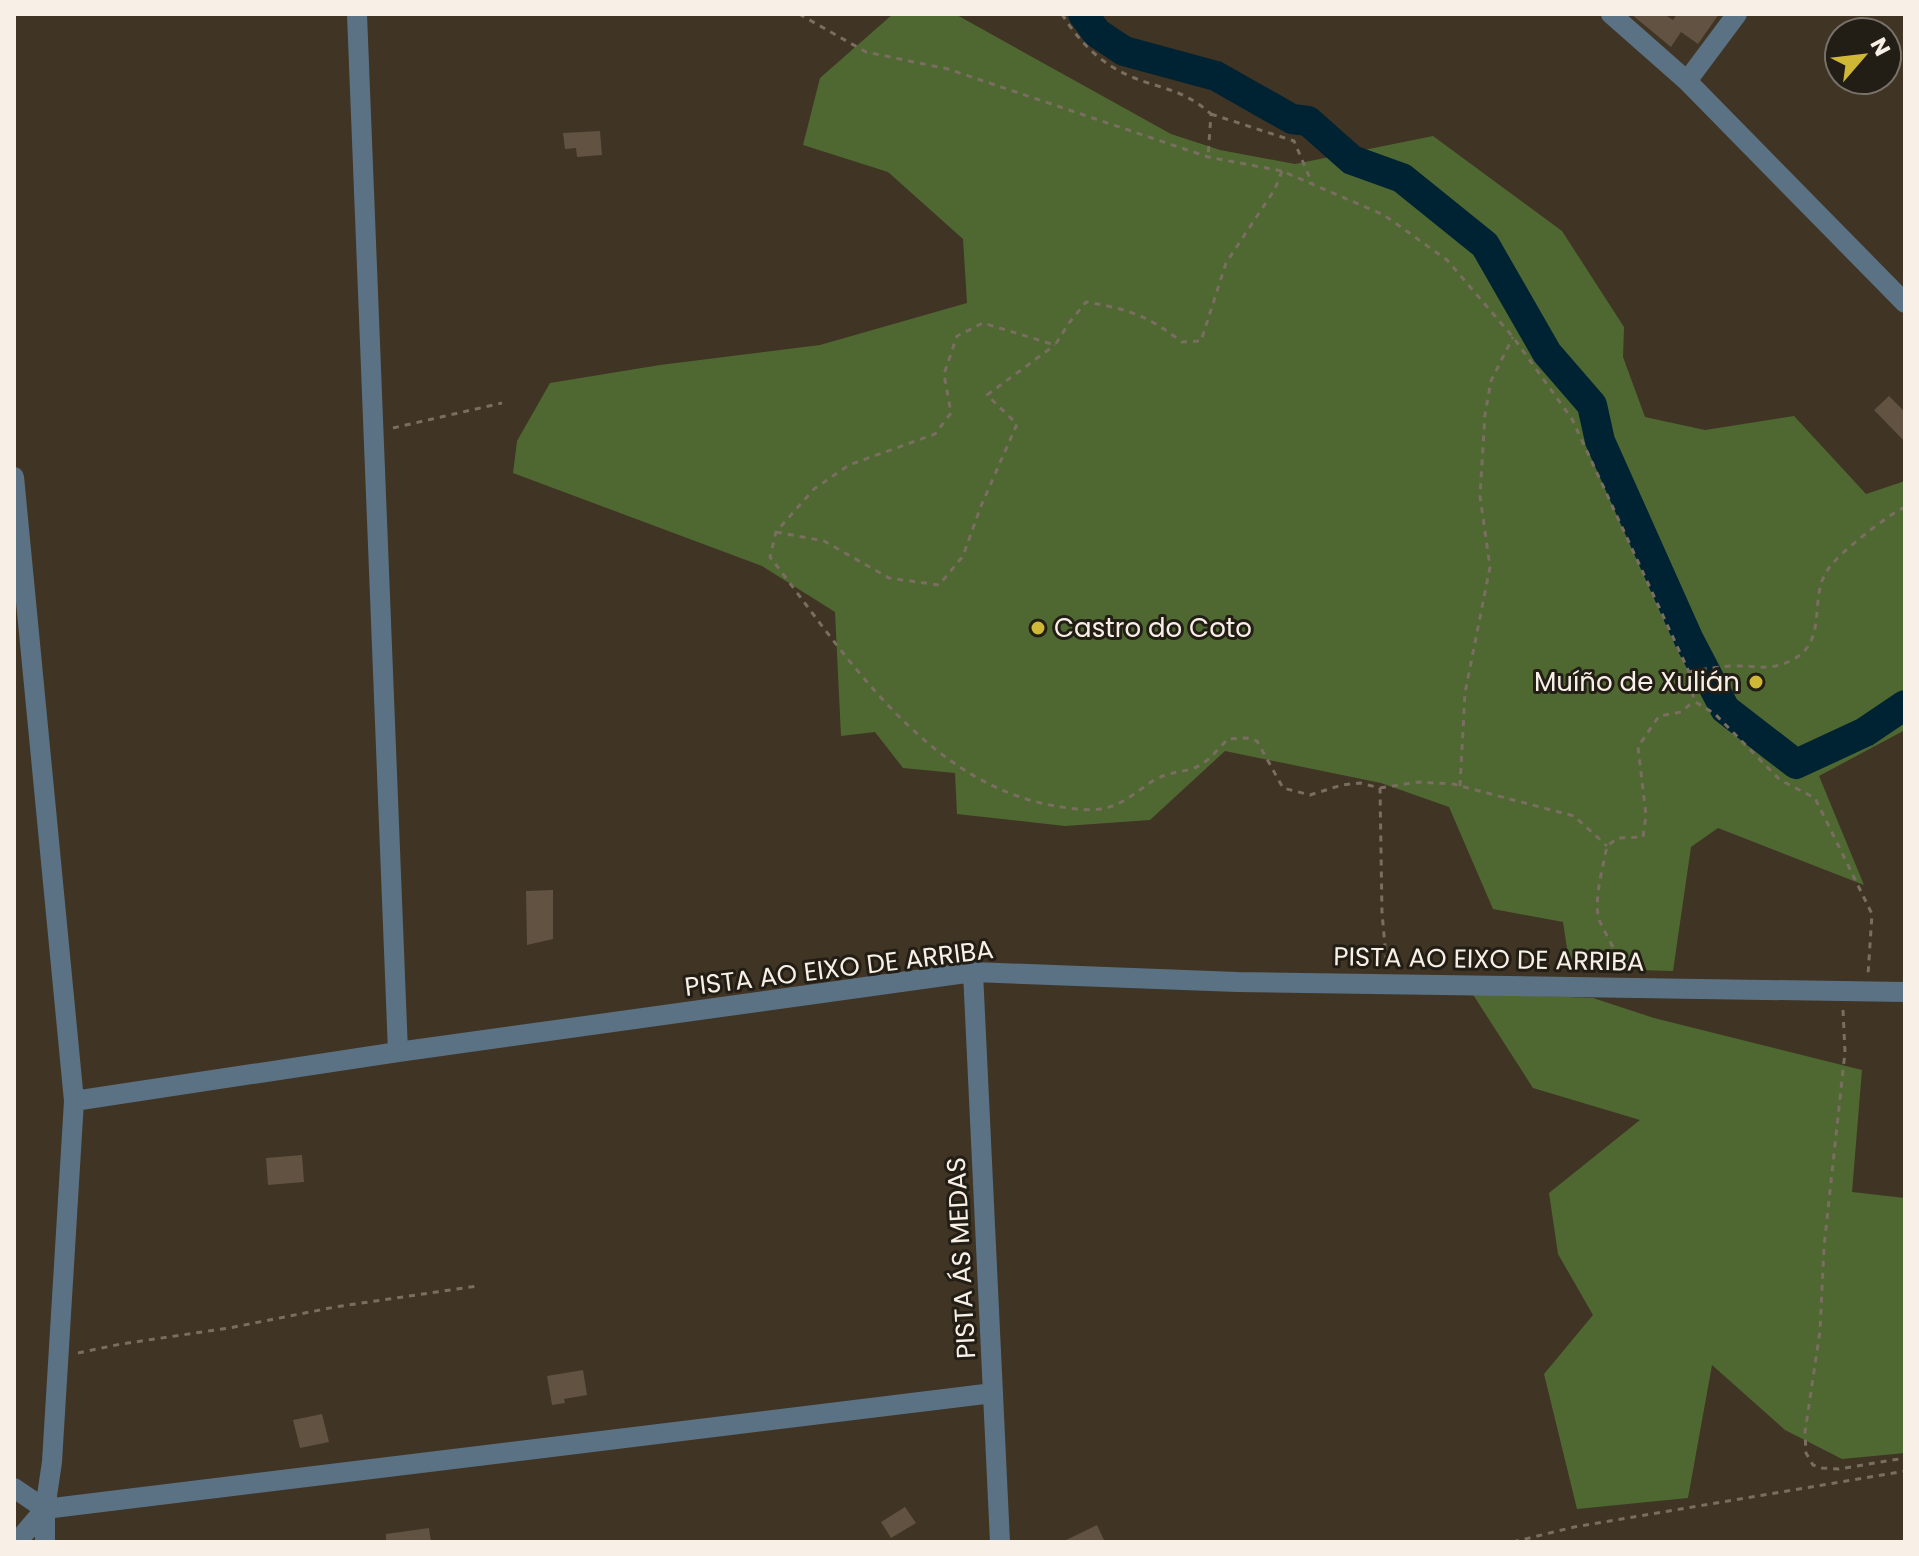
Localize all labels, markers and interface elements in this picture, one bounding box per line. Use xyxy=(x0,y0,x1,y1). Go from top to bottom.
north arrow xyxy=(1823,16,1903,96)
text: N xyxy=(1863,32,1898,61)
place label: Castro do Coto xyxy=(1054,610,1252,646)
marker: Castro do Coto xyxy=(1029,619,1047,637)
place label: Muíño de Xulián xyxy=(1534,664,1740,700)
marker: Muíño de Xulián xyxy=(1747,673,1765,691)
street label: PISTA AO EIXO DE ARRIBA xyxy=(682,931,996,1005)
street label: PISTA AO EIXO DE ARRIBA xyxy=(1333,938,1645,980)
street label: PISTA ÁS MEDAS xyxy=(938,1156,984,1360)

